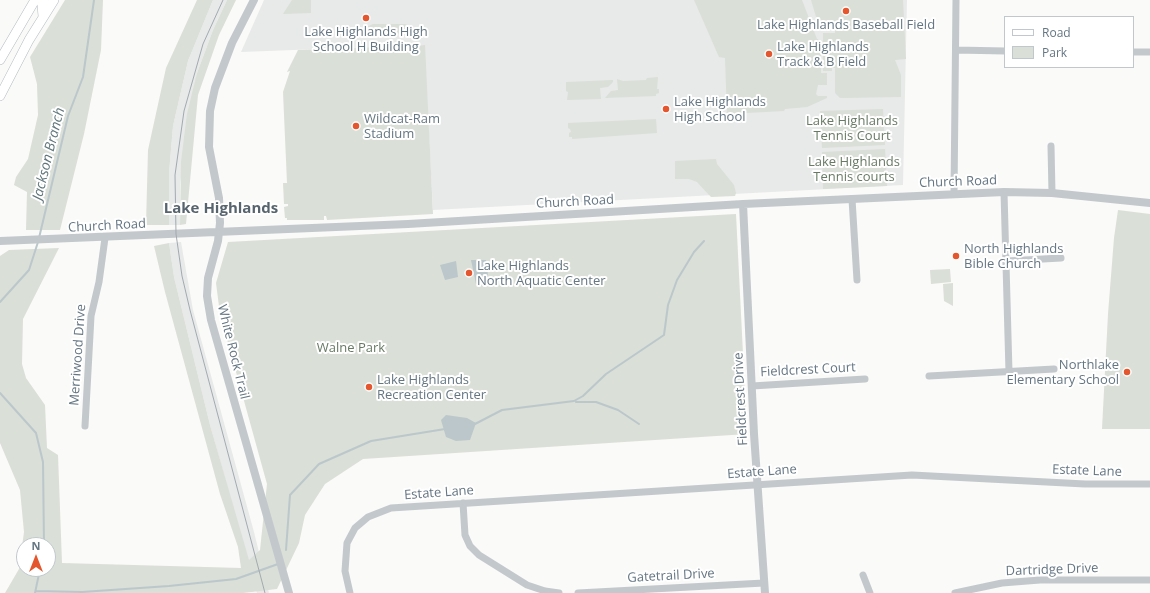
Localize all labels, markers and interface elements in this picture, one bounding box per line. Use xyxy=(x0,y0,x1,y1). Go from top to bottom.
marker: Lake Highlands Baseball Field xyxy=(841,6,851,16)
marker: Lake Highlands High School H Building xyxy=(361,13,371,23)
legend xyxy=(1004,16,1134,68)
place label: Lake Highlands Baseball Field xyxy=(757,17,935,33)
place label: Lake Highlands High School H Building xyxy=(304,24,428,55)
text: Road xyxy=(1042,24,1071,41)
place label: Lake Highlands Track & B Field xyxy=(777,39,869,70)
text: Park xyxy=(1042,44,1067,61)
marker: Lake Highlands Track & B Field xyxy=(764,49,774,59)
place label: Lake Highlands High School xyxy=(674,94,766,125)
marker: Lake Highlands High School xyxy=(661,104,671,114)
water label: Jackson Branch xyxy=(29,106,69,202)
place label: Wildcat-Ram Stadium xyxy=(364,111,440,142)
park label: Lake Highlands Tennis Court xyxy=(806,113,898,144)
marker: Wildcat-Ram Stadium xyxy=(351,121,361,131)
park label: Lake Highlands Tennis courts xyxy=(808,154,900,185)
street label: Church Road xyxy=(919,173,997,191)
street label: Church Road xyxy=(536,192,614,212)
district label: Lake Highlands xyxy=(164,200,278,218)
street label: Church Road xyxy=(68,216,146,236)
place label: North Highlands Bible Church xyxy=(964,241,1063,272)
marker: North Highlands Bible Church xyxy=(951,251,961,261)
place label: Lake Highlands North Aquatic Center xyxy=(477,258,606,289)
marker: Lake Highlands North Aquatic Center xyxy=(464,268,474,278)
street label: White Rock Trail xyxy=(214,303,252,401)
street label: Merriwood Drive xyxy=(67,304,89,406)
park label: Walne Park xyxy=(317,340,385,356)
street label: Fieldcrest Drive xyxy=(731,352,751,446)
place label: Northlake Elementary School xyxy=(1007,357,1119,388)
street label: Fieldcrest Court xyxy=(760,360,856,380)
marker: Northlake Elementary School xyxy=(1122,367,1132,377)
place label: Lake Highlands Recreation Center xyxy=(377,372,486,403)
marker: Lake Highlands Recreation Center xyxy=(364,382,374,392)
street label: Estate Lane xyxy=(727,462,797,482)
street label: Estate Lane xyxy=(1052,462,1122,480)
street label: Estate Lane xyxy=(404,483,474,503)
north arrow xyxy=(16,537,56,577)
text: N xyxy=(32,538,40,553)
street label: Dartridge Drive xyxy=(1005,561,1099,579)
street label: Gatetrail Drive xyxy=(627,566,715,586)

